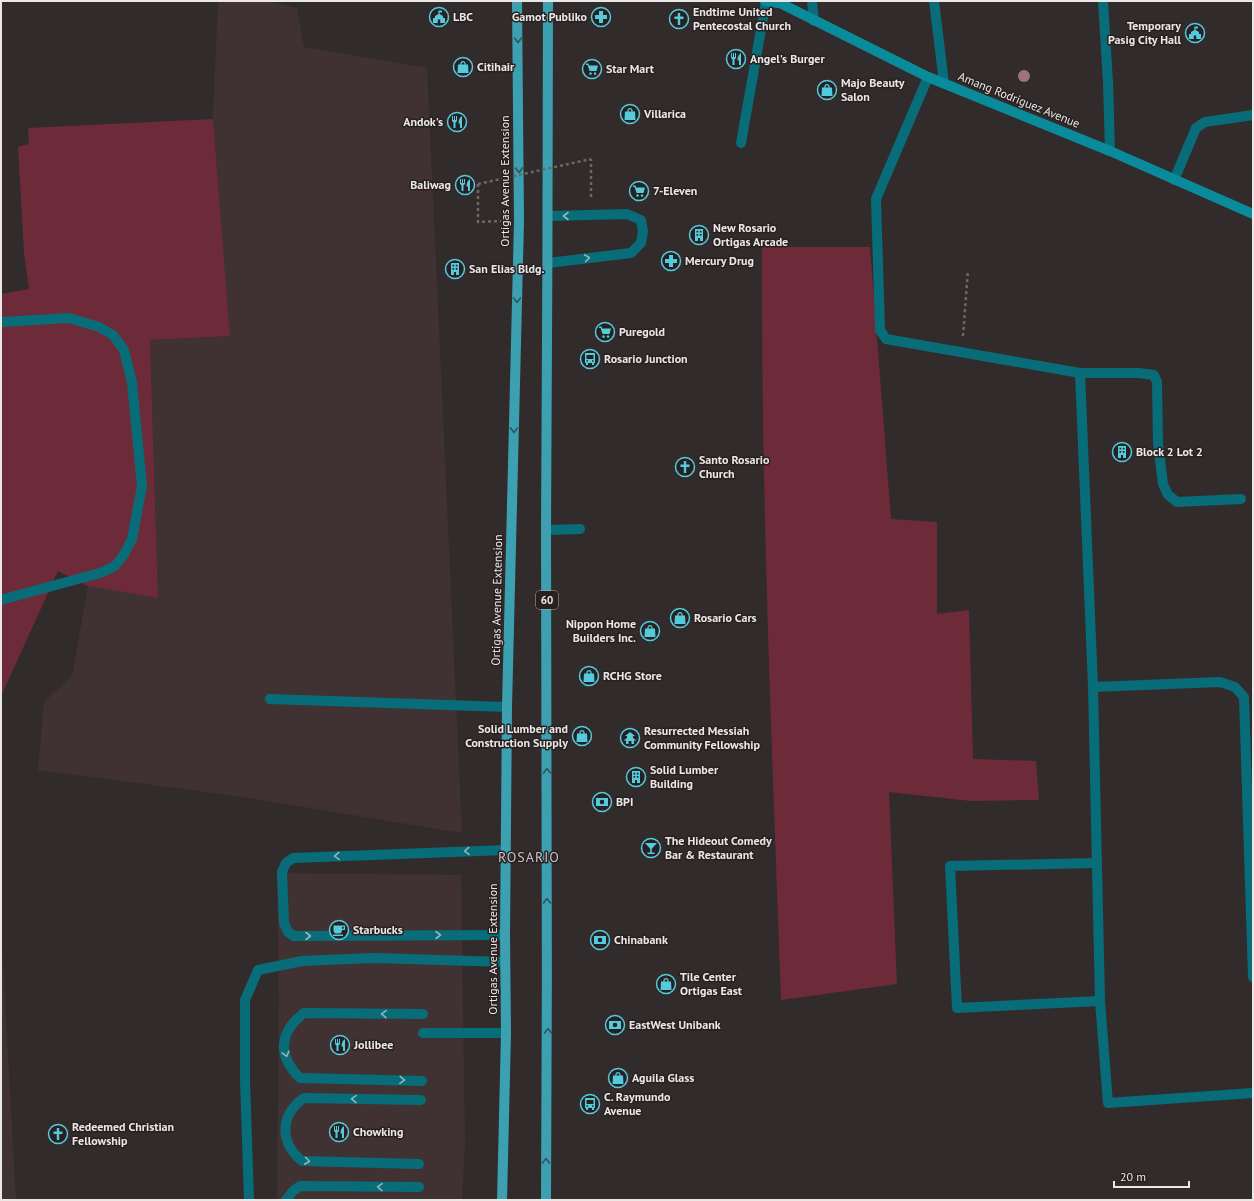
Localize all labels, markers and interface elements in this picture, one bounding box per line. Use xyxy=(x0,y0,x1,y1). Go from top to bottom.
place label: Endtime United Pentecostal Church xyxy=(693,4,791,33)
public building icon: LBC xyxy=(428,6,450,28)
pharmacy icon: Gamot Publiko xyxy=(590,6,612,28)
church icon: Endtime United Pentecostal Church xyxy=(668,8,690,30)
place label: LBC xyxy=(453,9,473,24)
place label: Gamot Publiko xyxy=(512,9,588,24)
place label: Temporary Pasig City Hall xyxy=(1108,18,1181,47)
public building icon: Temporary Pasig City Hall xyxy=(1184,22,1206,44)
one-way arrow xyxy=(514,37,522,43)
restaurant icon: Angel's Burger xyxy=(725,48,747,70)
place label: Angel's Burger xyxy=(750,51,825,66)
shop icon: Citihair xyxy=(452,56,474,78)
supermarket icon: Star Mart xyxy=(581,58,603,80)
place label: Citihair xyxy=(477,59,515,74)
place label: Star Mart xyxy=(606,61,655,76)
street label: Amang Rodriguez Avenue xyxy=(956,68,1082,131)
place label: Majo Beauty Salon xyxy=(841,75,905,104)
shop icon: Majo Beauty Salon xyxy=(816,79,838,101)
shop icon: Villarica xyxy=(619,103,641,125)
place label: Villarica xyxy=(643,106,686,121)
restaurant icon: Andok's xyxy=(446,111,468,133)
place label: Andok's xyxy=(403,114,443,129)
street label: Ortigas Avenue Extension xyxy=(497,115,512,247)
one-way arrow xyxy=(515,167,523,173)
restaurant icon: Baliwag xyxy=(454,174,476,196)
place label: Baliwag xyxy=(410,177,451,192)
supermarket icon: 7-Eleven xyxy=(628,180,650,202)
place label: 7-Eleven xyxy=(653,183,697,198)
one-way arrow xyxy=(563,211,569,220)
place label: New Rosario Ortigas Arcade xyxy=(713,220,788,249)
building icon: New Rosario Ortigas Arcade xyxy=(688,224,710,246)
pharmacy icon: Mercury Drug xyxy=(660,250,682,272)
place label: Mercury Drug xyxy=(685,253,754,268)
one-way arrow xyxy=(584,254,590,263)
building icon: San Elias Bldg. xyxy=(444,258,466,280)
place label: San Elias Bldg. xyxy=(469,261,544,276)
one-way arrow xyxy=(513,297,521,303)
supermarket icon: Puregold xyxy=(594,321,616,343)
place label: Puregold xyxy=(619,324,665,339)
bus stop icon: Rosario Junction xyxy=(579,348,601,370)
place label: Rosario Junction xyxy=(604,351,688,366)
one-way arrow xyxy=(510,427,518,433)
building icon: Block 2 Lot 2 xyxy=(1111,441,1133,463)
place label: Block 2 Lot 2 xyxy=(1136,444,1203,459)
place label: Santo Rosario Church xyxy=(699,452,770,481)
church icon: Santo Rosario Church xyxy=(674,456,696,478)
street label: Ortigas Avenue Extension xyxy=(488,534,505,666)
road number: 60 xyxy=(536,591,558,609)
shop icon: Rosario Cars xyxy=(669,607,691,629)
place label: Rosario Cars xyxy=(694,610,757,625)
place label: Nippon Home Builders Inc. xyxy=(566,616,636,645)
shop icon: Nippon Home Builders Inc. xyxy=(639,620,661,642)
shop icon: RCHG Store xyxy=(578,665,600,687)
place label: RCHG Store xyxy=(603,668,662,683)
place label: Solid Lumber and Construction Supply xyxy=(465,721,568,750)
place label: Resurrected Messiah Community Fellowship xyxy=(644,723,761,752)
shop icon: Solid Lumber and Construction Supply xyxy=(571,725,593,747)
temple icon: Resurrected Messiah Community Fellowship xyxy=(619,727,641,749)
place label: Solid Lumber Building xyxy=(650,762,719,791)
building icon: Solid Lumber Building xyxy=(625,766,647,788)
one-way arrow xyxy=(543,768,551,774)
bank icon: BPI xyxy=(591,791,613,813)
place label: BPI xyxy=(616,794,633,809)
place label: The Hideout Comedy Bar & Restaurant xyxy=(665,833,772,862)
bar icon: The Hideout Comedy Bar & Restaurant xyxy=(640,837,662,859)
one-way arrow xyxy=(464,847,470,855)
district label: ROSARIO xyxy=(498,848,560,866)
one-way arrow xyxy=(334,852,340,860)
street label: Ortigas Avenue Extension xyxy=(485,883,500,1015)
one-way arrow xyxy=(543,898,552,904)
cafe icon: Starbucks xyxy=(328,919,350,941)
place label: Starbucks xyxy=(353,922,403,937)
bank icon: Chinabank xyxy=(589,929,611,951)
one-way arrow xyxy=(435,931,441,939)
one-way arrow xyxy=(305,932,311,940)
place label: Chinabank xyxy=(614,932,668,947)
place label: Tile Center Ortigas East xyxy=(680,969,743,998)
shop icon: Tile Center Ortigas East xyxy=(655,973,677,995)
one-way arrow xyxy=(381,1010,387,1018)
bank icon: EastWest Unibank xyxy=(604,1014,626,1036)
place label: EastWest Unibank xyxy=(629,1017,721,1032)
one-way arrow xyxy=(543,1028,552,1034)
restaurant icon: Jollibee xyxy=(329,1034,351,1056)
place label: Jollibee xyxy=(353,1037,393,1052)
one-way arrow xyxy=(281,1051,290,1058)
shop icon: Aguila Glass xyxy=(607,1067,629,1089)
place label: Aguila Glass xyxy=(632,1070,694,1085)
one-way arrow xyxy=(399,1076,405,1085)
place label: C. Raymundo Avenue xyxy=(604,1089,671,1118)
bus stop icon: C. Raymundo Avenue xyxy=(579,1093,601,1115)
one-way arrow xyxy=(351,1095,357,1103)
place label: Redeemed Christian Fellowship xyxy=(72,1119,174,1148)
restaurant icon: Chowking xyxy=(328,1121,350,1143)
church icon: Redeemed Christian Fellowship xyxy=(47,1123,69,1145)
place label: Chowking xyxy=(353,1124,403,1139)
one-way arrow xyxy=(303,1156,310,1165)
one-way arrow xyxy=(542,1158,550,1164)
scale bar xyxy=(1114,1163,1189,1189)
text: 20 m xyxy=(1120,1169,1146,1184)
one-way arrow xyxy=(377,1183,383,1191)

